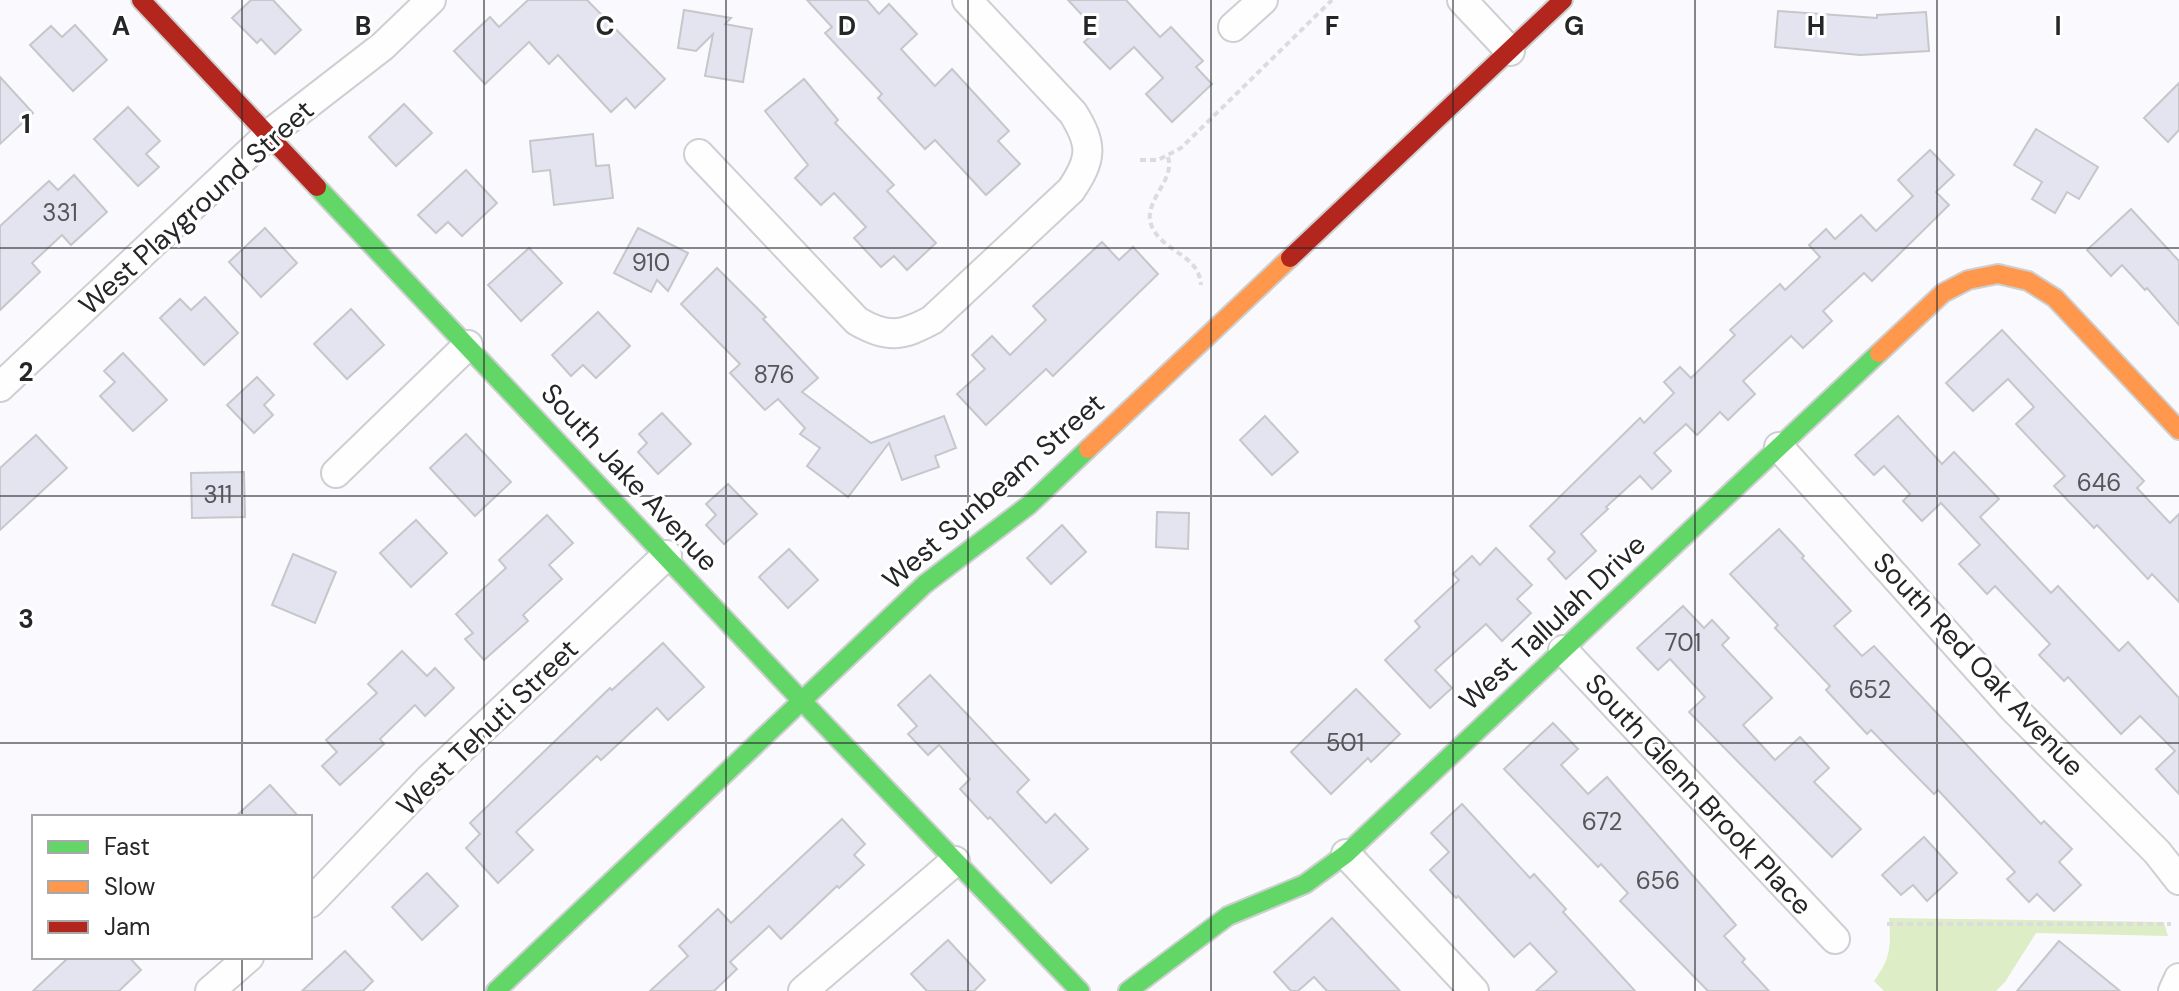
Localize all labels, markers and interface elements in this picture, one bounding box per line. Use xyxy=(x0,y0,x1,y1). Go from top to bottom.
text: A xyxy=(112,9,130,43)
text: B xyxy=(355,9,371,43)
text: C xyxy=(595,9,615,43)
text: D xyxy=(838,9,856,43)
text: E xyxy=(1082,9,1098,43)
text: F xyxy=(1325,9,1339,43)
text: G xyxy=(1564,9,1584,43)
text: H xyxy=(1807,9,1825,43)
text: I xyxy=(2054,9,2062,43)
street label: West Playground Street xyxy=(71,92,322,323)
text: 1 xyxy=(21,107,31,141)
house number: 331 xyxy=(42,197,78,228)
house number: 910 xyxy=(632,247,670,278)
text: 2 xyxy=(18,355,34,389)
house number: 876 xyxy=(753,359,795,390)
street label: South Jake Avenue xyxy=(533,375,726,579)
street label: West Sunbeam Street xyxy=(875,385,1112,598)
house number: 646 xyxy=(2077,467,2121,498)
house number: 311 xyxy=(204,479,232,510)
street label: West Tallulah Drive xyxy=(1451,526,1654,718)
street label: South Red Oak Avenue xyxy=(1865,544,2092,784)
text: 3 xyxy=(18,602,34,636)
house number: 701 xyxy=(1665,627,1701,658)
street label: West Tehuti Street xyxy=(388,631,586,824)
street label: South Glenn Brook Place xyxy=(1577,666,1820,923)
house number: 652 xyxy=(1849,674,1891,705)
house number: 501 xyxy=(1326,727,1364,758)
house number: 672 xyxy=(1582,806,1622,837)
legend xyxy=(32,815,312,959)
text: Fast xyxy=(104,831,150,862)
house number: 656 xyxy=(1636,865,1680,896)
text: Slow xyxy=(104,871,155,902)
text: Jam xyxy=(104,911,150,942)

